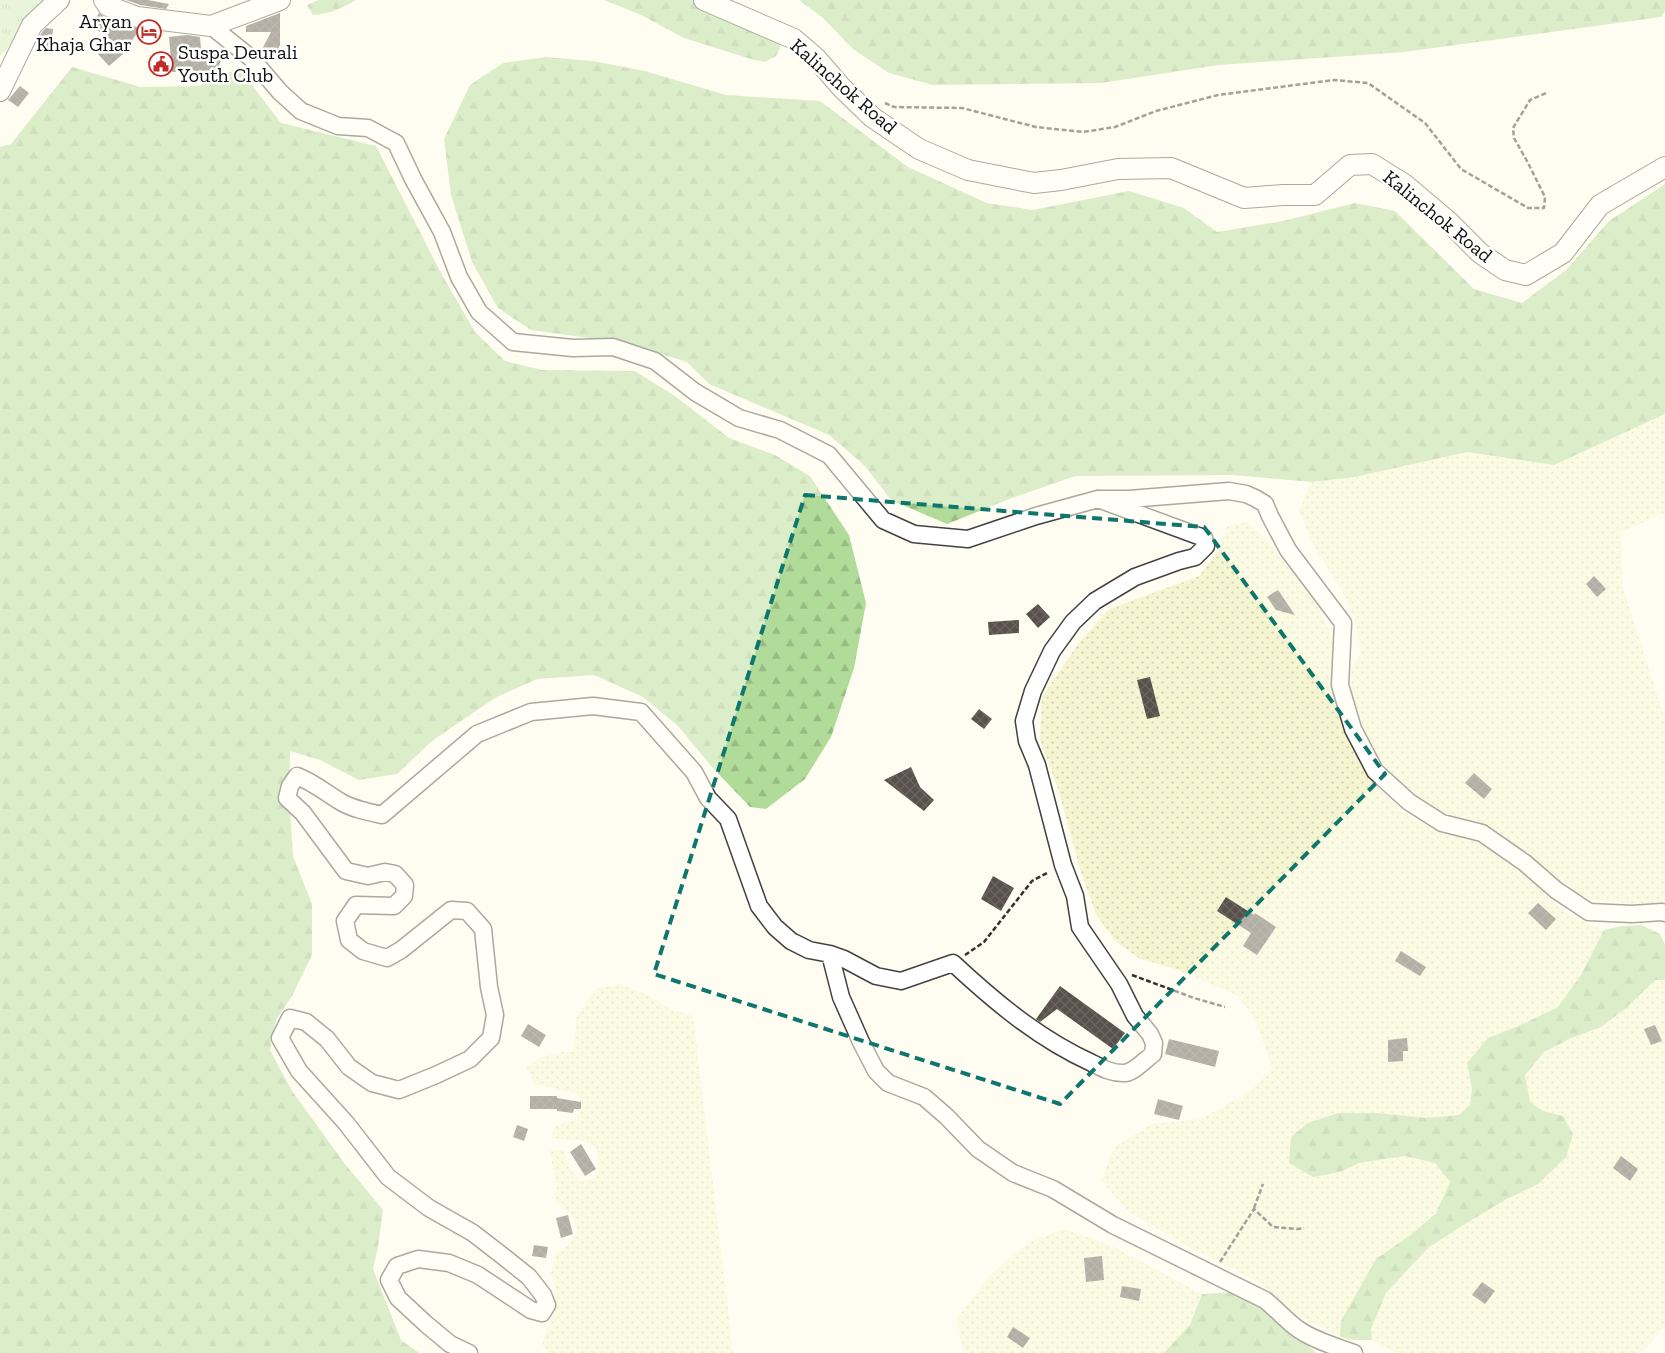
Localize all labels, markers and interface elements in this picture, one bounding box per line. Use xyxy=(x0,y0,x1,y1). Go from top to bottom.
place label: Aryan Khaja Ghar xyxy=(36,9,133,56)
hotel icon: Aryan Khaja Ghar xyxy=(136,19,162,45)
street label: Kalinchok Road xyxy=(786,33,902,139)
place label: Suspa Deurali Youth Club xyxy=(177,40,298,87)
public building icon: Suspa Deurali Youth Club xyxy=(148,51,174,77)
street label: Kalinchok Road xyxy=(1379,165,1497,267)

